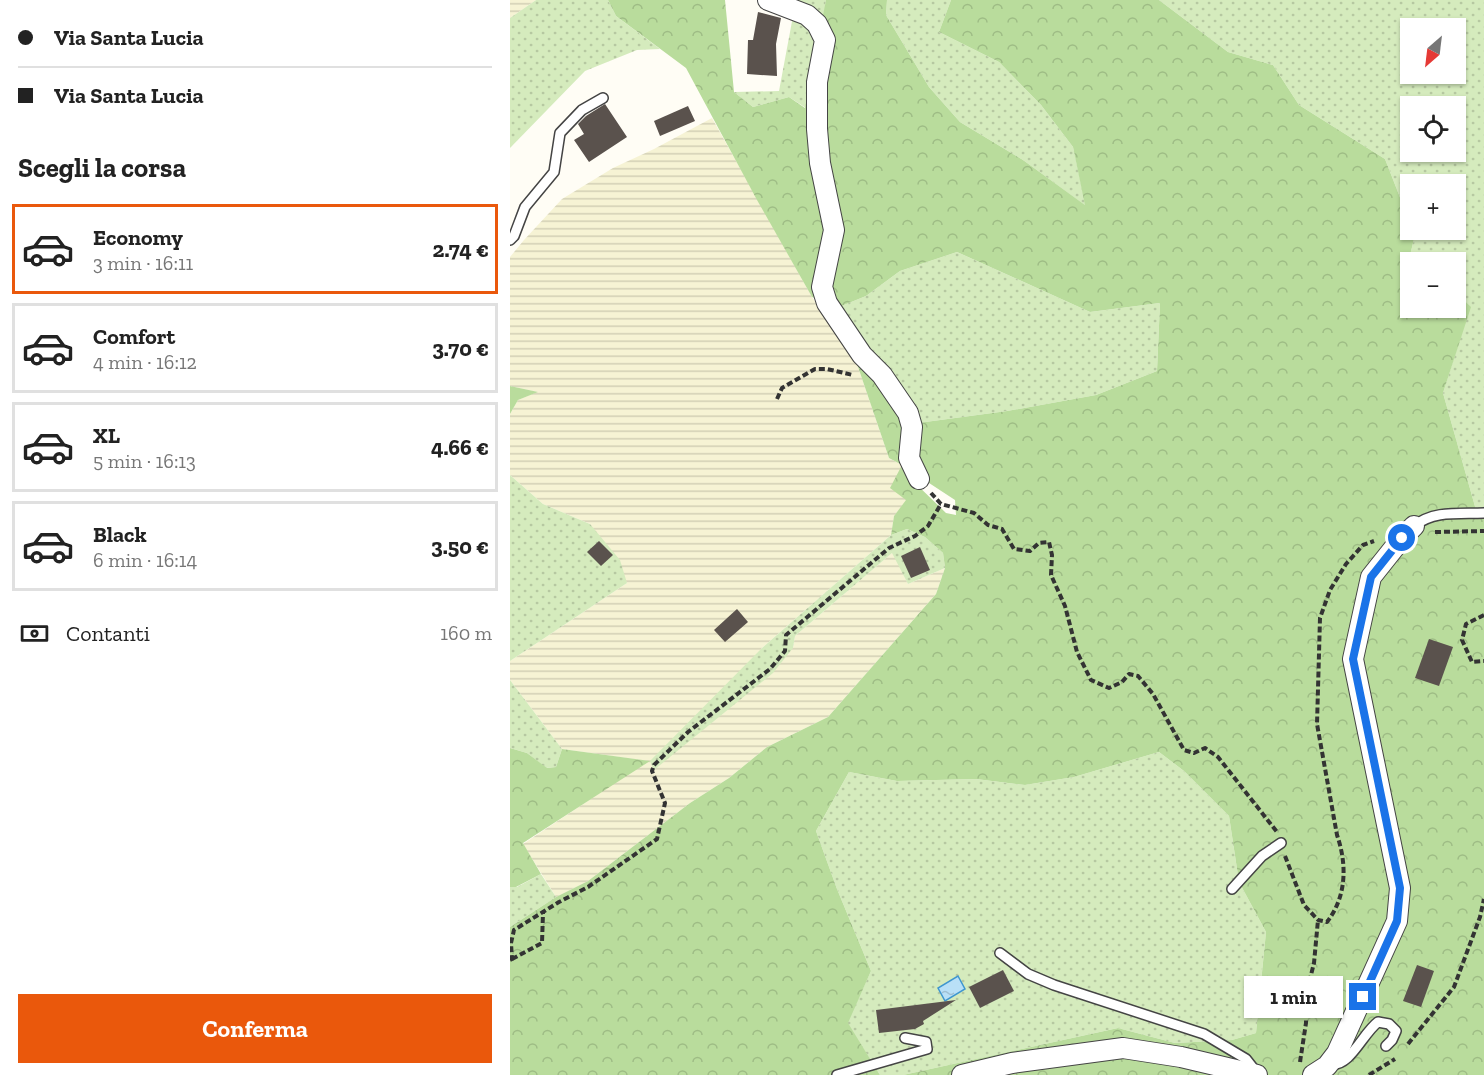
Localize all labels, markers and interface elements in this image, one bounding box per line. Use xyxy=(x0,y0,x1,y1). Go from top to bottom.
north arrow xyxy=(1400,18,1466,84)
map controls xyxy=(1400,18,1466,318)
text: Via Santa Lucia xyxy=(54,24,204,51)
text: Via Santa Lucia xyxy=(54,82,204,109)
button: locate xyxy=(1400,96,1466,162)
text: Scegli la corsa xyxy=(18,152,186,184)
button: + xyxy=(1400,174,1466,240)
icon: car xyxy=(21,222,75,276)
text: Economy xyxy=(93,224,183,251)
text: 2.74 € xyxy=(433,236,489,263)
text: 3 min · 16:11 xyxy=(93,251,193,275)
button: − xyxy=(1400,252,1466,318)
icon: car xyxy=(21,321,75,375)
text: Comfort xyxy=(93,323,175,350)
text: 3.70 € xyxy=(432,335,489,362)
text: 4 min · 16:12 xyxy=(93,350,197,374)
icon: car xyxy=(21,420,75,474)
text: XL xyxy=(93,422,120,449)
text: 4.66 € xyxy=(431,434,489,461)
text: 5 min · 16:13 xyxy=(93,449,196,473)
icon: car xyxy=(21,519,75,573)
text: Black xyxy=(93,521,147,548)
route start xyxy=(1388,524,1415,551)
text: 3.50 € xyxy=(431,533,489,560)
text: 6 min · 16:14 xyxy=(93,548,197,572)
icon: cash xyxy=(18,617,51,650)
text: Contanti xyxy=(66,620,150,647)
text: 160 m xyxy=(440,621,492,645)
callout: 1 min xyxy=(1243,976,1342,1018)
route end xyxy=(1349,983,1376,1010)
text: 1 min xyxy=(1270,985,1317,1009)
button: Conferma xyxy=(18,994,492,1063)

